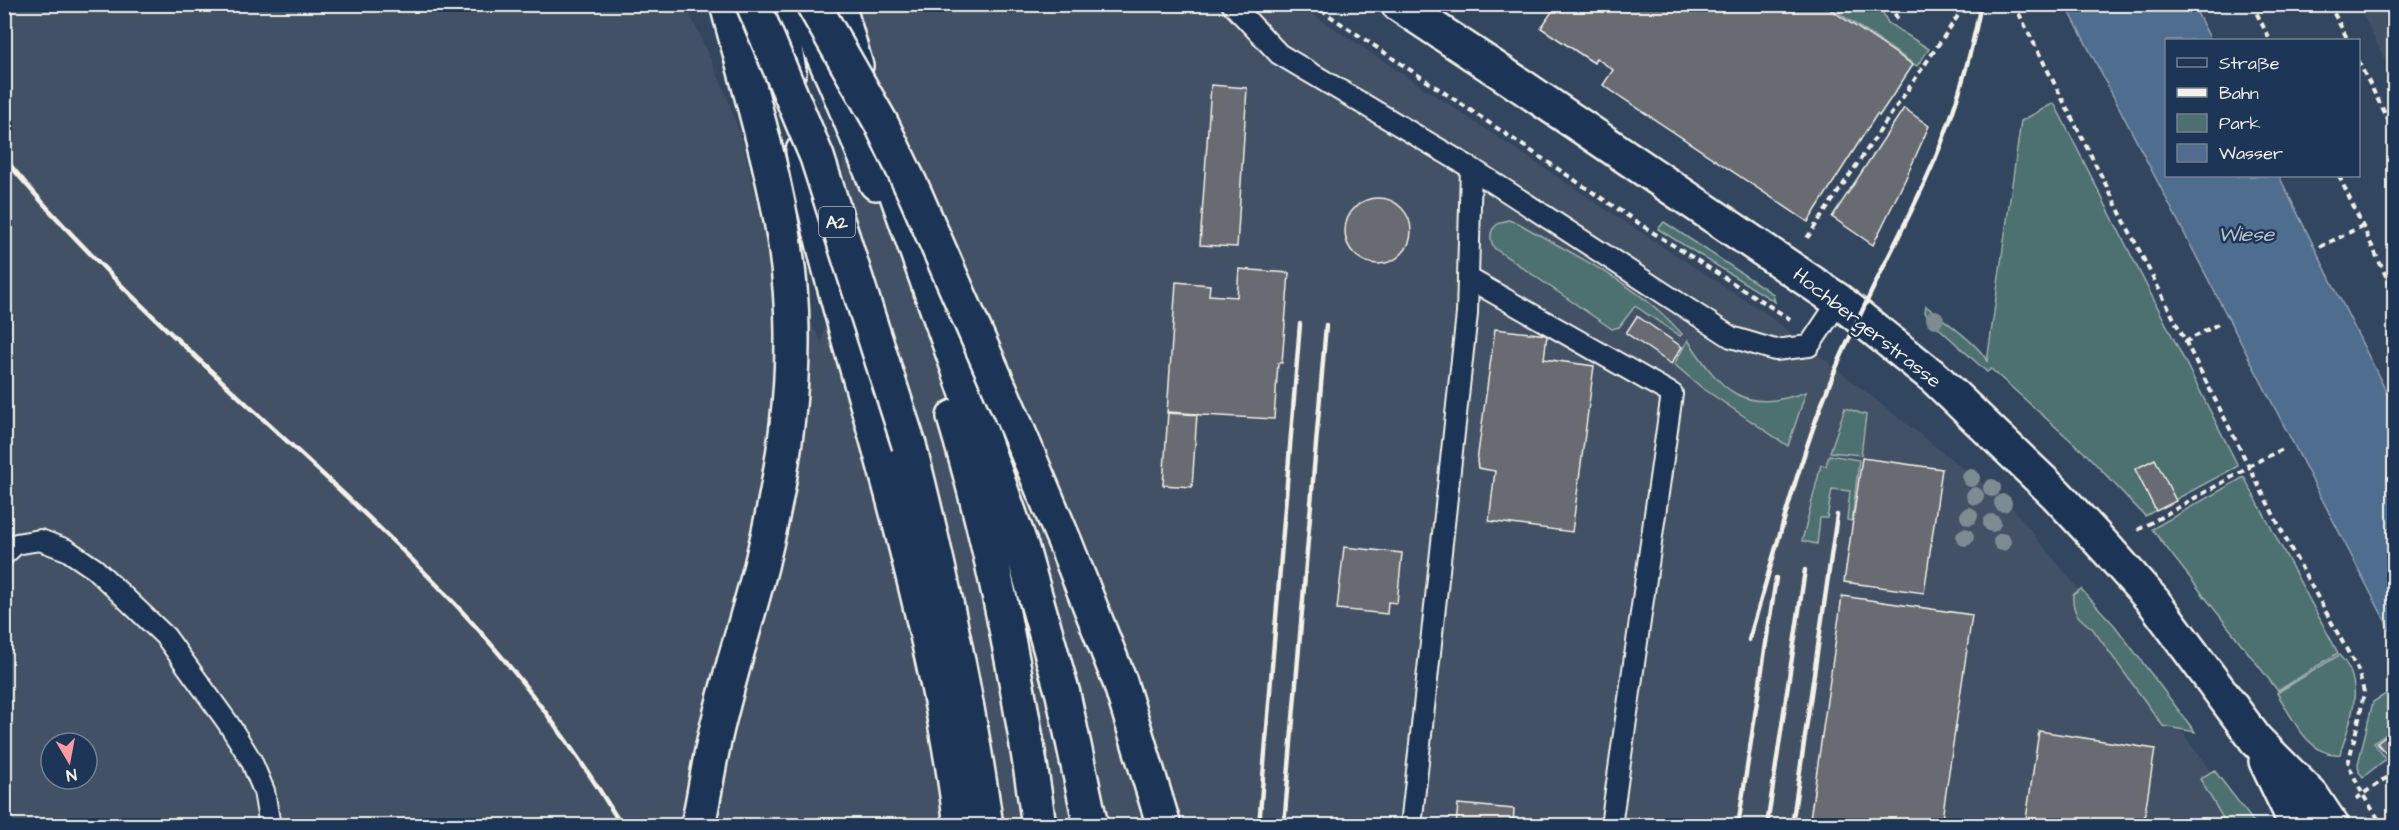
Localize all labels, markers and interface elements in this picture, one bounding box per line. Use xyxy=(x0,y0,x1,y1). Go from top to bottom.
legend xyxy=(2165,39,2360,177)
text: Straße xyxy=(2219,51,2280,76)
text: Bahn xyxy=(2219,81,2259,106)
text: Park xyxy=(2219,111,2261,136)
text: Wasser xyxy=(2219,141,2283,166)
road number: A2 xyxy=(819,207,855,237)
water label: Wiese xyxy=(2218,220,2276,249)
street label: Hochbergerstrasse xyxy=(1786,261,1947,396)
north arrow xyxy=(39,731,99,791)
text: N xyxy=(65,763,78,786)

